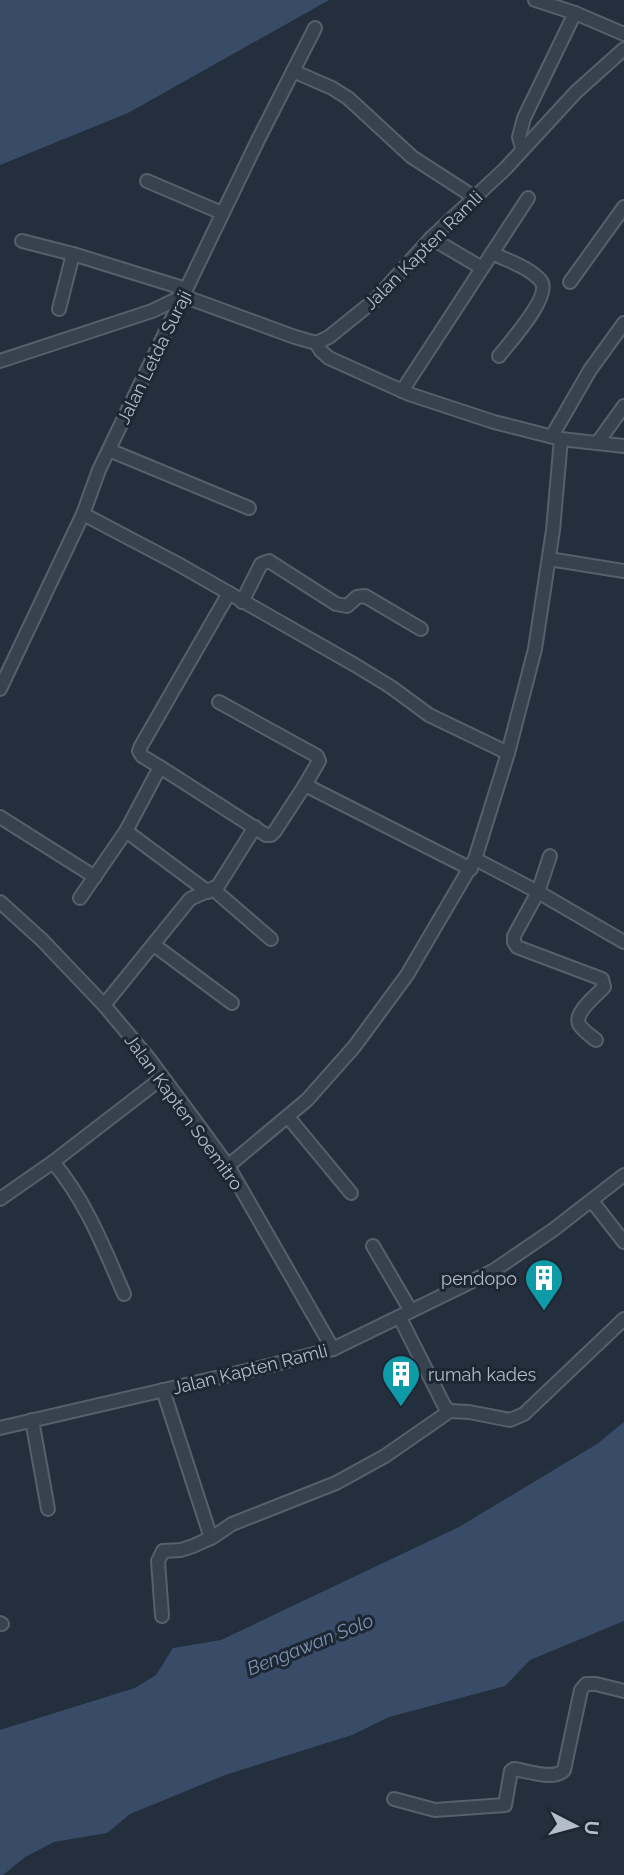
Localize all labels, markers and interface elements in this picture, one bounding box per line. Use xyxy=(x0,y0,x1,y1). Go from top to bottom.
street label: Jalan Kapten Ramli xyxy=(359,186,487,314)
street label: Jalan Letda Suraji xyxy=(113,287,195,427)
street label: Jalan Kapten Soemitro xyxy=(120,1030,248,1194)
building icon: pendopo xyxy=(523,1257,565,1312)
place label: pendopo xyxy=(441,1268,517,1289)
street label: Jalan Kapten Ramli xyxy=(170,1340,330,1398)
building icon: rumah kades xyxy=(380,1353,422,1408)
place label: rumah kades xyxy=(428,1364,537,1385)
water label: Bengawan Solo xyxy=(244,1609,376,1679)
north arrow xyxy=(540,1791,610,1861)
text: U xyxy=(580,1820,604,1836)

